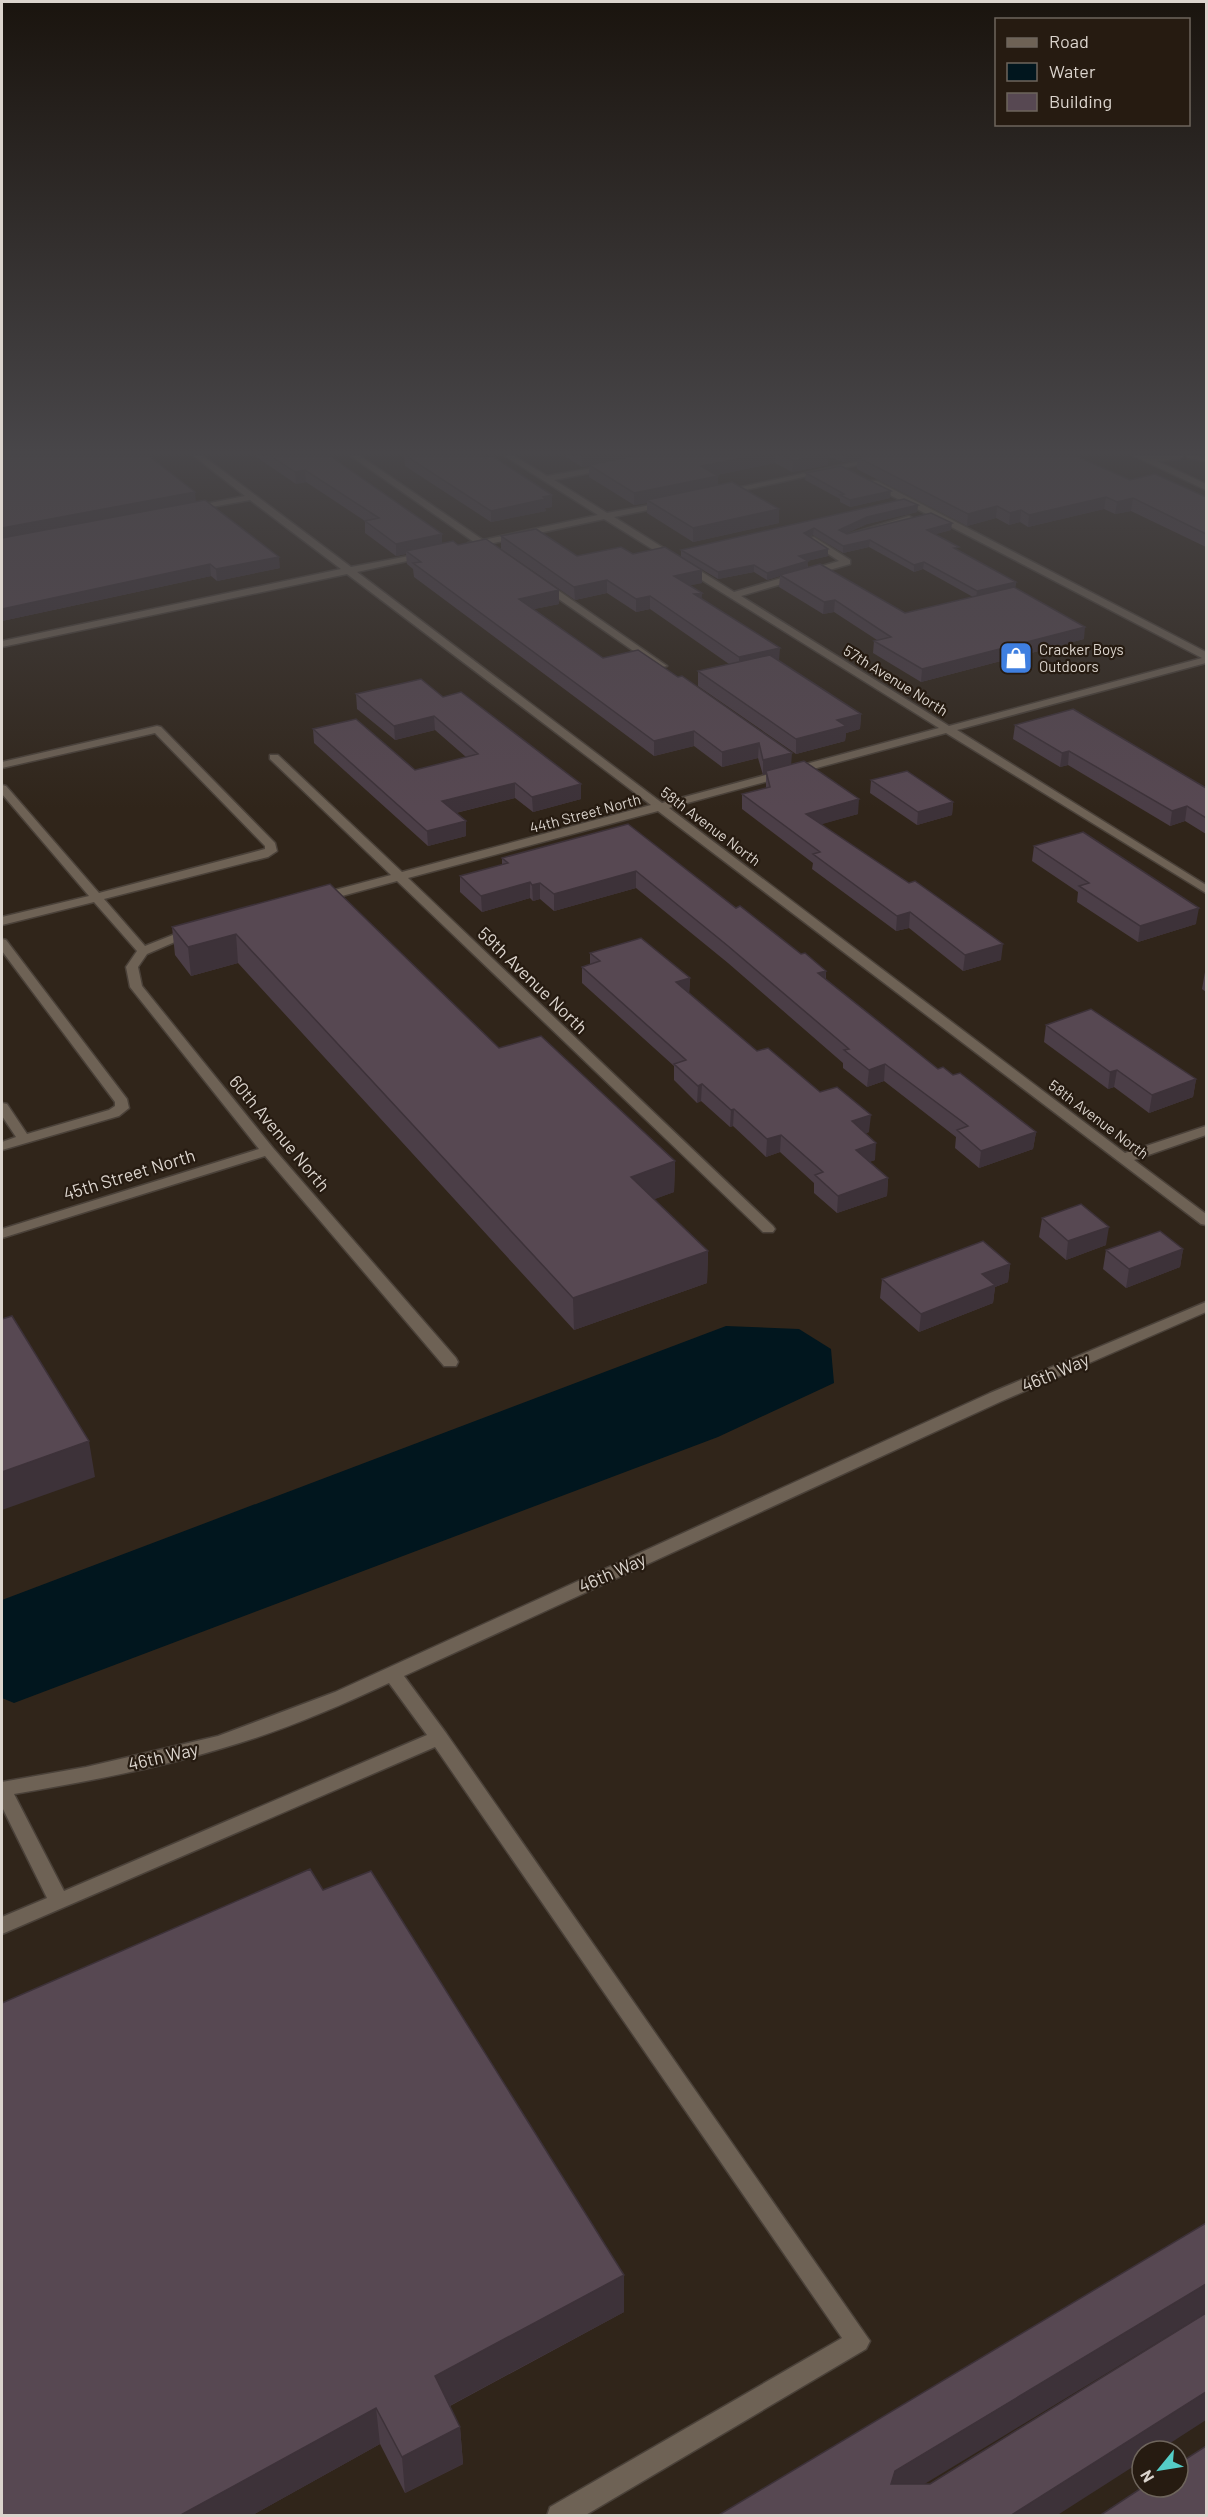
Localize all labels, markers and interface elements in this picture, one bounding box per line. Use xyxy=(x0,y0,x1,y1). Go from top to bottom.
legend xyxy=(995,18,1190,126)
text: Road xyxy=(1049,30,1089,52)
text: Water xyxy=(1049,60,1096,82)
text: Building xyxy=(1049,90,1112,112)
shop icon: Cracker Boys Outdoors xyxy=(998,640,1034,676)
place label: Cracker Boys Outdoors xyxy=(1039,640,1124,675)
street label: 57th Avenue North xyxy=(841,641,951,719)
street label: 58th Avenue North xyxy=(658,783,764,869)
street label: 44th Street North xyxy=(527,789,643,837)
street label: 59th Avenue North xyxy=(473,922,593,1038)
street label: 60th Avenue North xyxy=(225,1070,335,1196)
street label: 58th Avenue North xyxy=(1046,1076,1152,1162)
street label: 45th Street North xyxy=(60,1143,198,1205)
street label: 46th Way xyxy=(1018,1348,1092,1396)
street label: 46th Way xyxy=(575,1547,649,1597)
street label: 46th Way xyxy=(126,1737,200,1775)
north arrow xyxy=(1130,2439,1190,2499)
text: N xyxy=(1136,2467,1157,2486)

